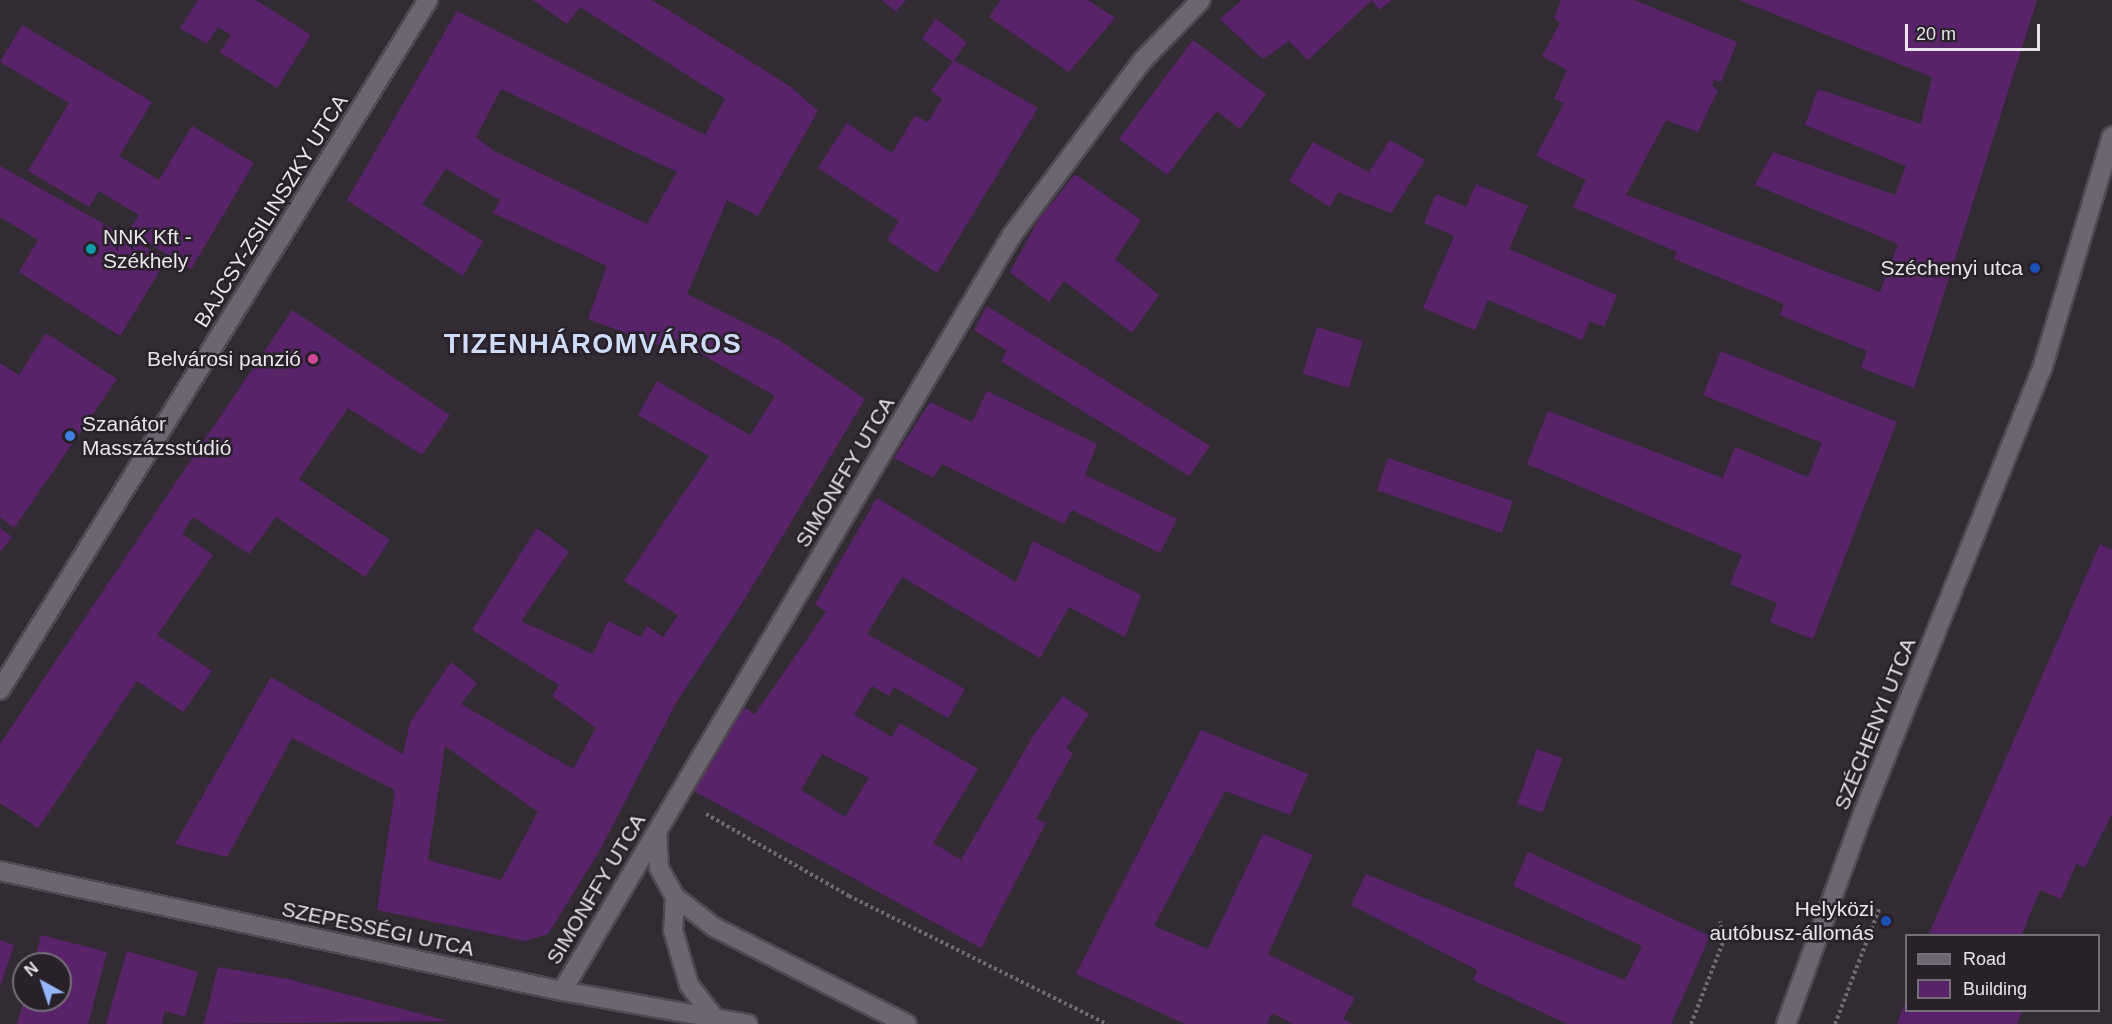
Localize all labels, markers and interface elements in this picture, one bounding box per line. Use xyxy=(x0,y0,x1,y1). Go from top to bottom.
scale bar xyxy=(1908,12,2043,50)
text: 20 m xyxy=(1916,24,1956,44)
street label: BAJCSY-ZSILINSZKY UTCA xyxy=(189,90,353,332)
place label: NNK Kft - Székhely xyxy=(103,224,192,274)
marker: NNK Kft - Székhely xyxy=(84,242,98,256)
place label: Széchenyi utca xyxy=(1881,255,2023,281)
marker: Széchenyi utca xyxy=(2028,261,2042,275)
district label: TIZENHÁROMVÁROS xyxy=(444,329,742,361)
place label: Belvárosi panzió xyxy=(147,346,301,372)
marker: Belvárosi panzió xyxy=(306,352,320,366)
street label: SIMONFFY UTCA xyxy=(790,392,900,552)
place label: Szanátor Masszázsstúdió xyxy=(82,411,231,461)
marker: Szanátor Masszázsstúdió xyxy=(63,429,77,443)
street label: SZÉCHENYI UTCA xyxy=(1829,634,1921,814)
street label: SIMONFFY UTCA xyxy=(541,809,651,969)
street label: SZEPESSÉGI UTCA xyxy=(280,896,476,962)
place label: Helyközi autóbusz-állomás xyxy=(1709,896,1874,946)
marker: Helyközi autóbusz-állomás xyxy=(1879,914,1893,928)
legend xyxy=(1905,934,2100,1012)
text: Road xyxy=(1963,949,2006,969)
north arrow xyxy=(12,952,72,1012)
text: N xyxy=(22,959,41,980)
text: Building xyxy=(1963,979,2027,999)

